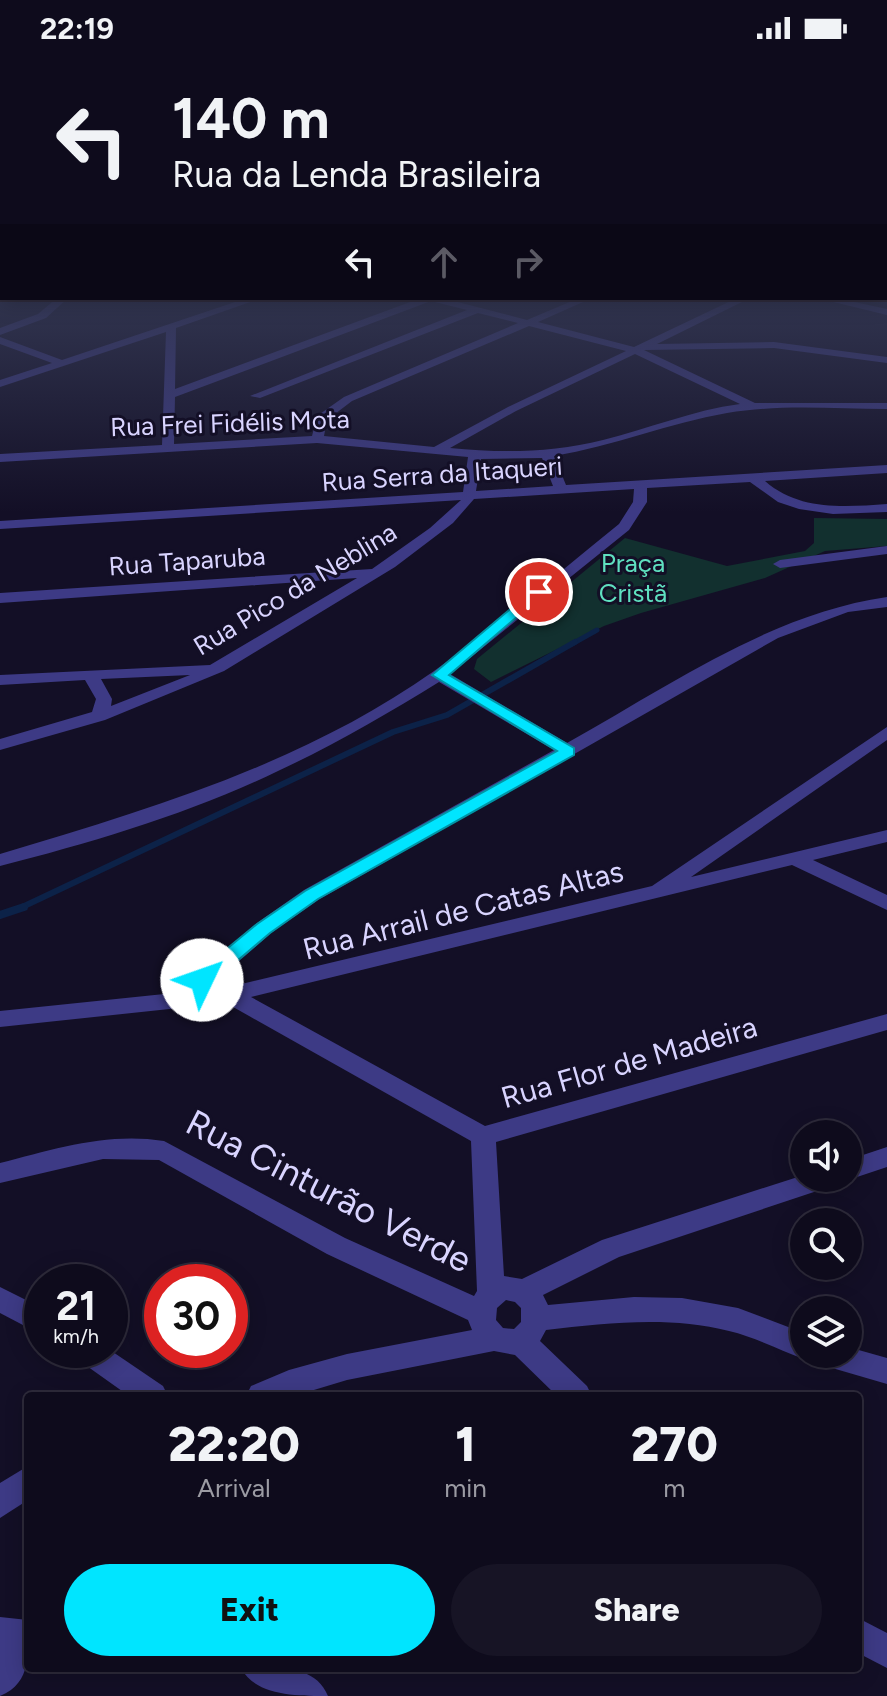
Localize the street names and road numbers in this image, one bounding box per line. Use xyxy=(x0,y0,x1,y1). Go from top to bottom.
street label: Rua Frei Fidélis Mota xyxy=(110,403,350,443)
street label: Rua Serra da Itaqueri xyxy=(320,450,564,498)
street label: Rua Pico da Neblina xyxy=(188,516,402,662)
street label: Rua Taparuba xyxy=(108,540,266,582)
street label: Rua Arrail de Catas Altas xyxy=(299,852,627,968)
street label: Rua Flor de Madeira xyxy=(497,1008,761,1116)
street label: Rua Cinturão Verde xyxy=(179,1100,479,1282)

